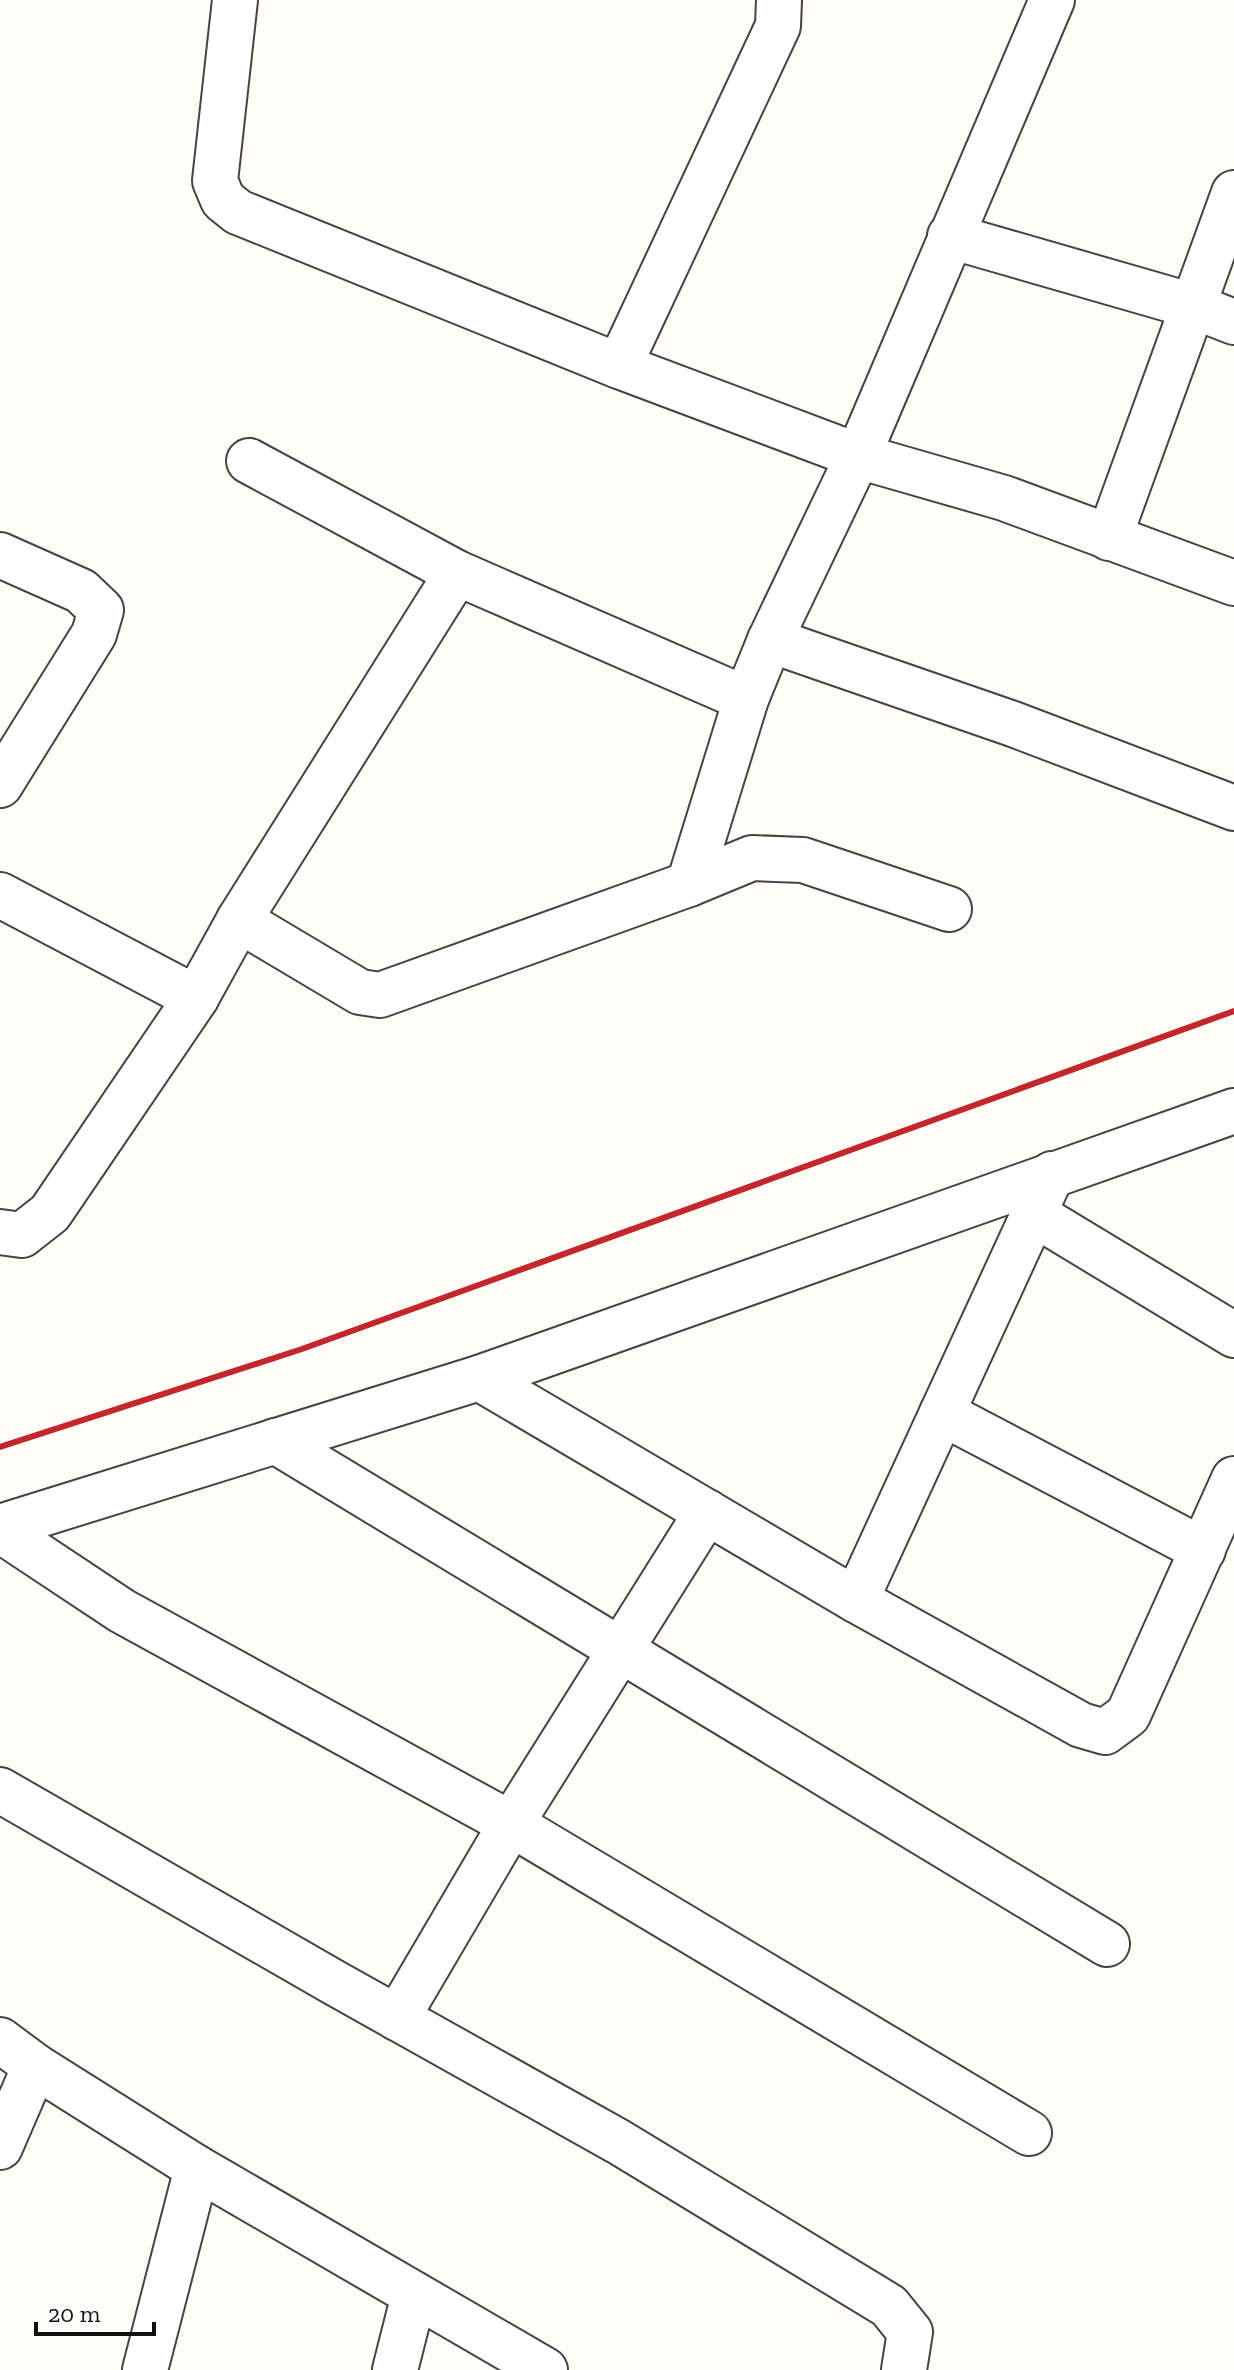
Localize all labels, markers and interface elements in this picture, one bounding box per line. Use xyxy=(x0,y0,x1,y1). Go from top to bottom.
scale bar xyxy=(36,2286,154,2336)
text: 20 m xyxy=(48,2299,101,2328)

